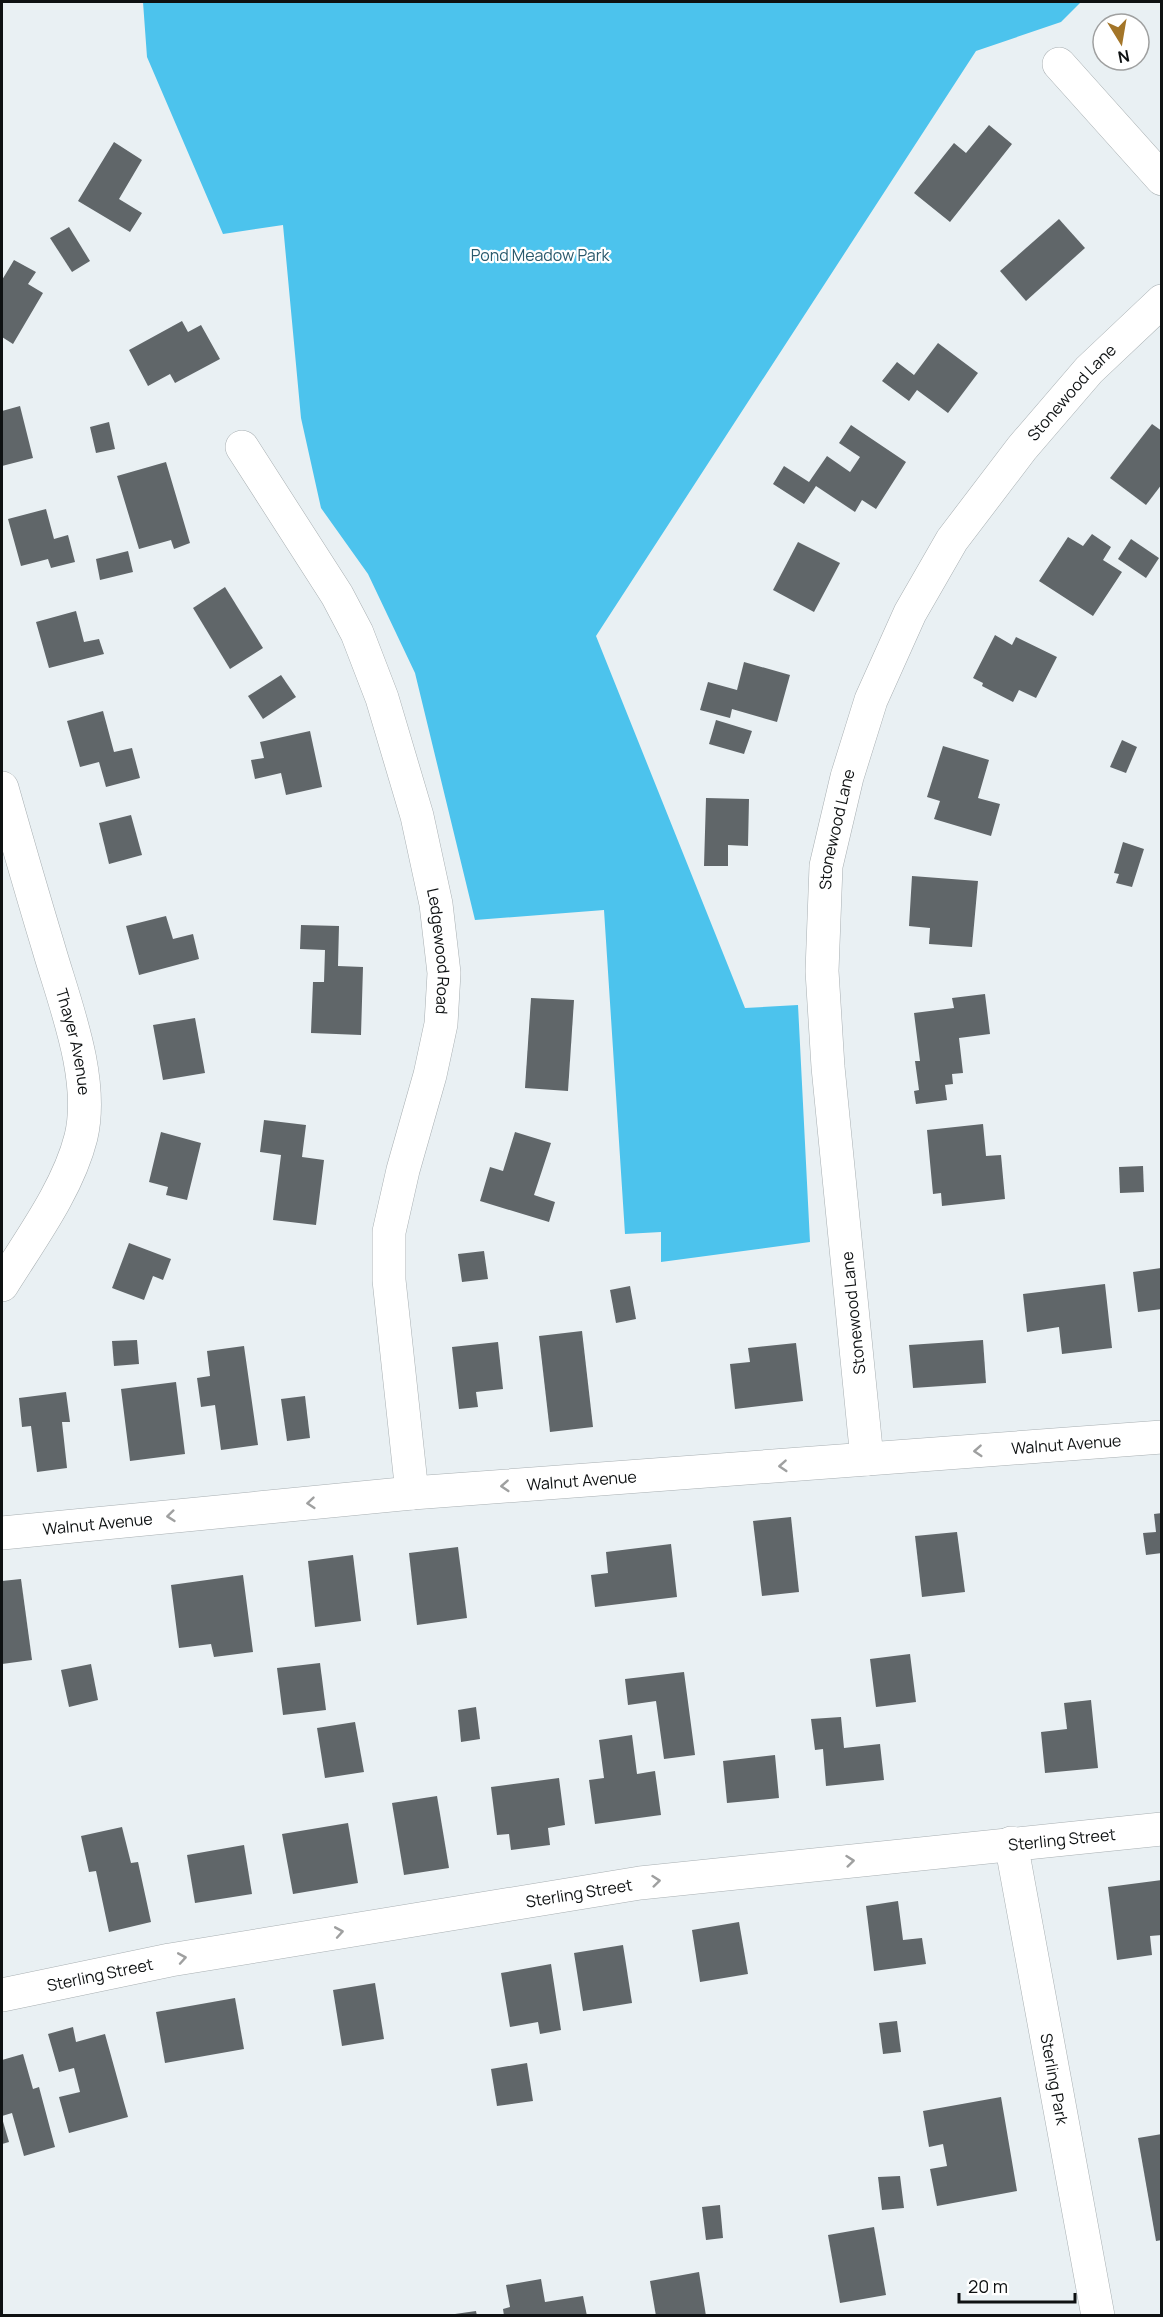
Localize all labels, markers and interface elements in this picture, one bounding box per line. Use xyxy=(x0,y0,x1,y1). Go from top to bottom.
north arrow xyxy=(1091,12,1151,72)
text: N xyxy=(1116,45,1132,69)
park label: Pond Meadow Park xyxy=(471,244,610,266)
street label: Stonewood Lane xyxy=(1022,339,1121,445)
street label: Stonewood Lane xyxy=(814,766,860,890)
street label: Ledgewood Road xyxy=(422,886,455,1015)
street label: Thayer Avenue xyxy=(51,986,95,1096)
street label: Stonewood Lane xyxy=(836,1251,870,1375)
street label: Walnut Avenue xyxy=(1010,1429,1122,1459)
one-way arrow xyxy=(973,1444,982,1457)
one-way arrow xyxy=(779,1459,788,1472)
street label: Walnut Avenue xyxy=(526,1465,637,1495)
one-way arrow xyxy=(500,1479,509,1492)
one-way arrow xyxy=(306,1496,315,1509)
street label: Walnut Avenue xyxy=(42,1507,154,1540)
one-way arrow xyxy=(166,1509,175,1522)
street label: Sterling Street xyxy=(1007,1823,1117,1856)
one-way arrow xyxy=(845,1855,854,1868)
street label: Sterling Street xyxy=(524,1873,634,1913)
one-way arrow xyxy=(651,1875,660,1888)
one-way arrow xyxy=(333,1926,343,1939)
street label: Sterling Street xyxy=(45,1953,155,1996)
one-way arrow xyxy=(178,1953,187,1965)
street label: Sterling Park xyxy=(1035,2031,1074,2128)
scale bar xyxy=(959,2266,1074,2304)
text: 20 m xyxy=(968,2274,1008,2298)

